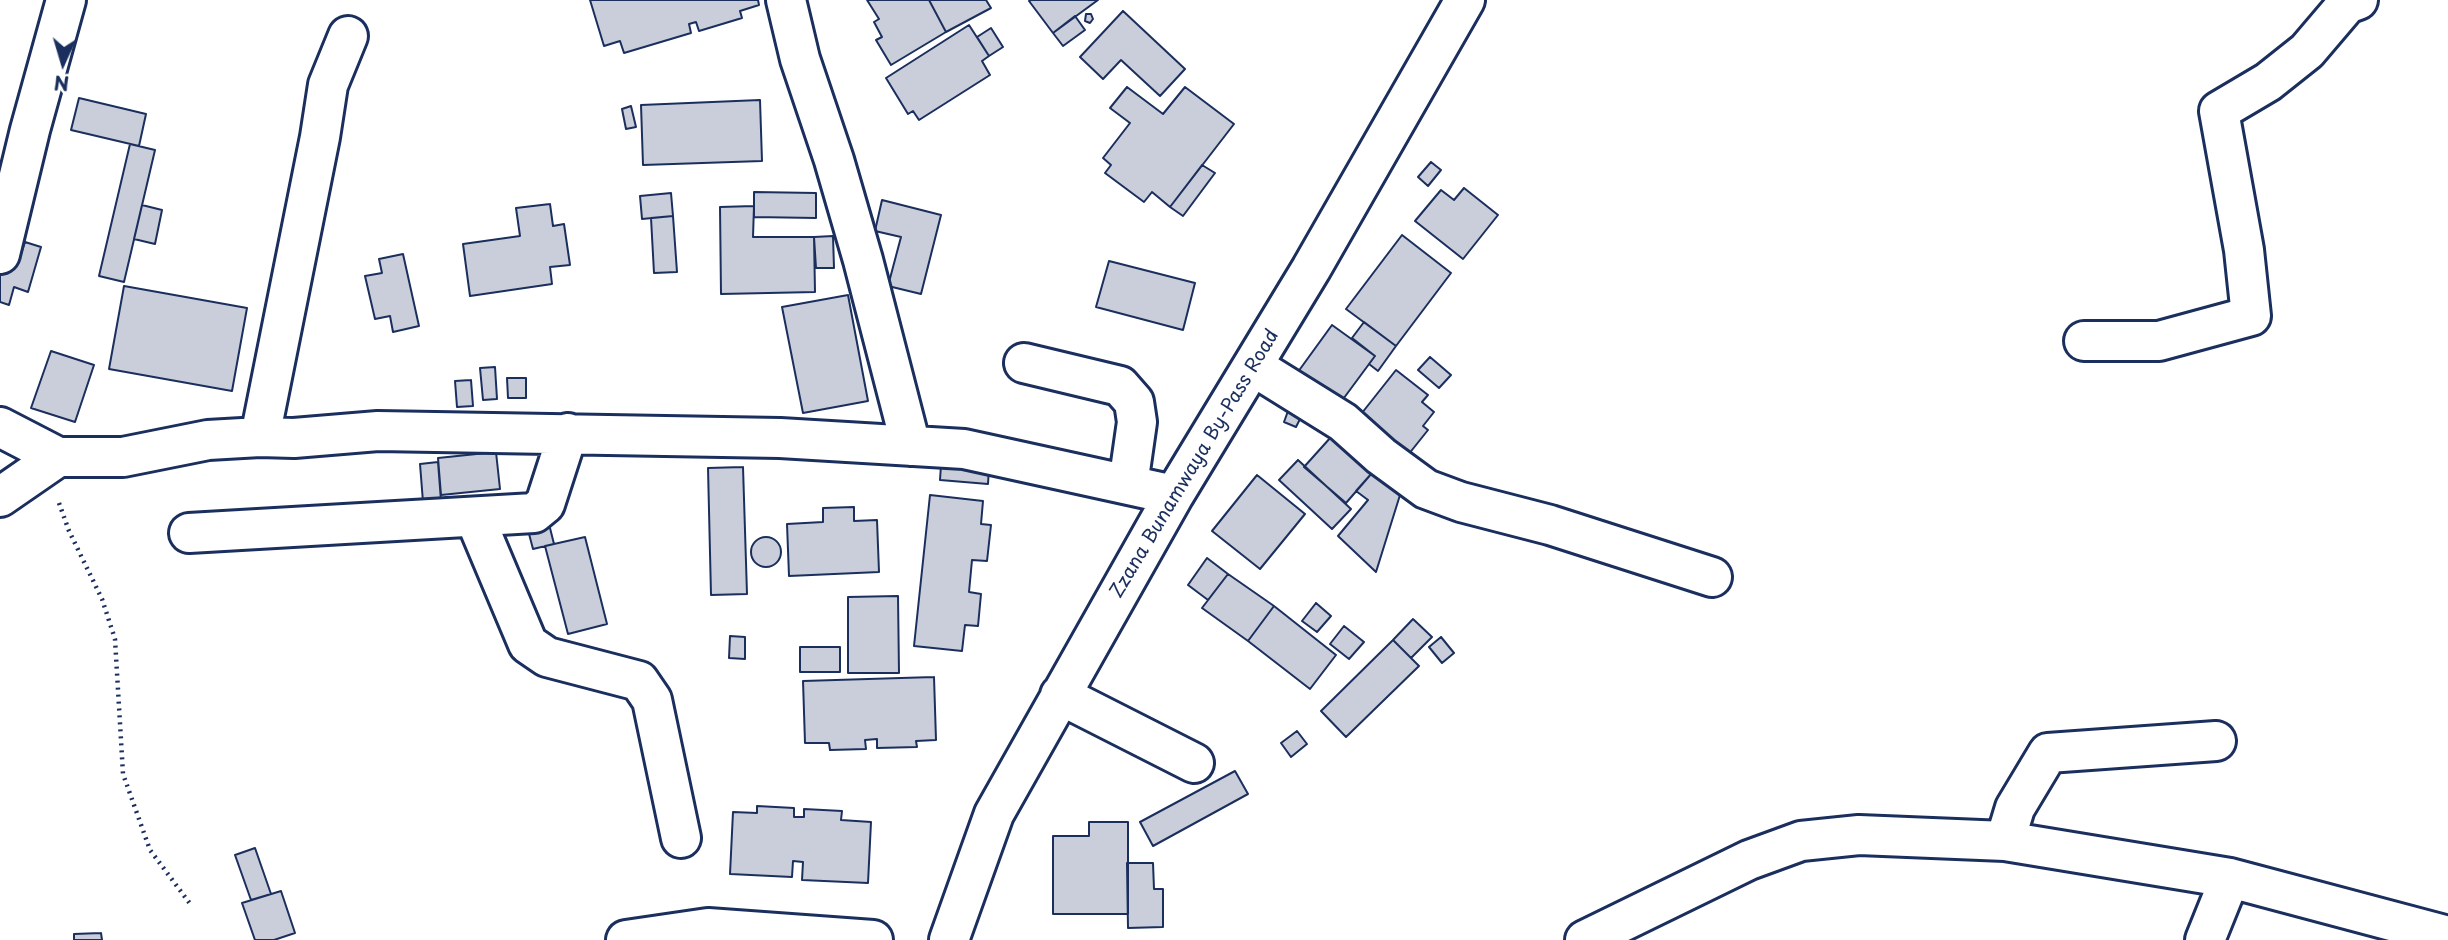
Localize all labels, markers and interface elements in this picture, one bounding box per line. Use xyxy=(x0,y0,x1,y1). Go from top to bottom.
north arrow xyxy=(28,28,98,98)
text: N xyxy=(53,69,70,98)
street label: Zzana Bunamwaya By-Pass Road xyxy=(1106,326,1284,602)

